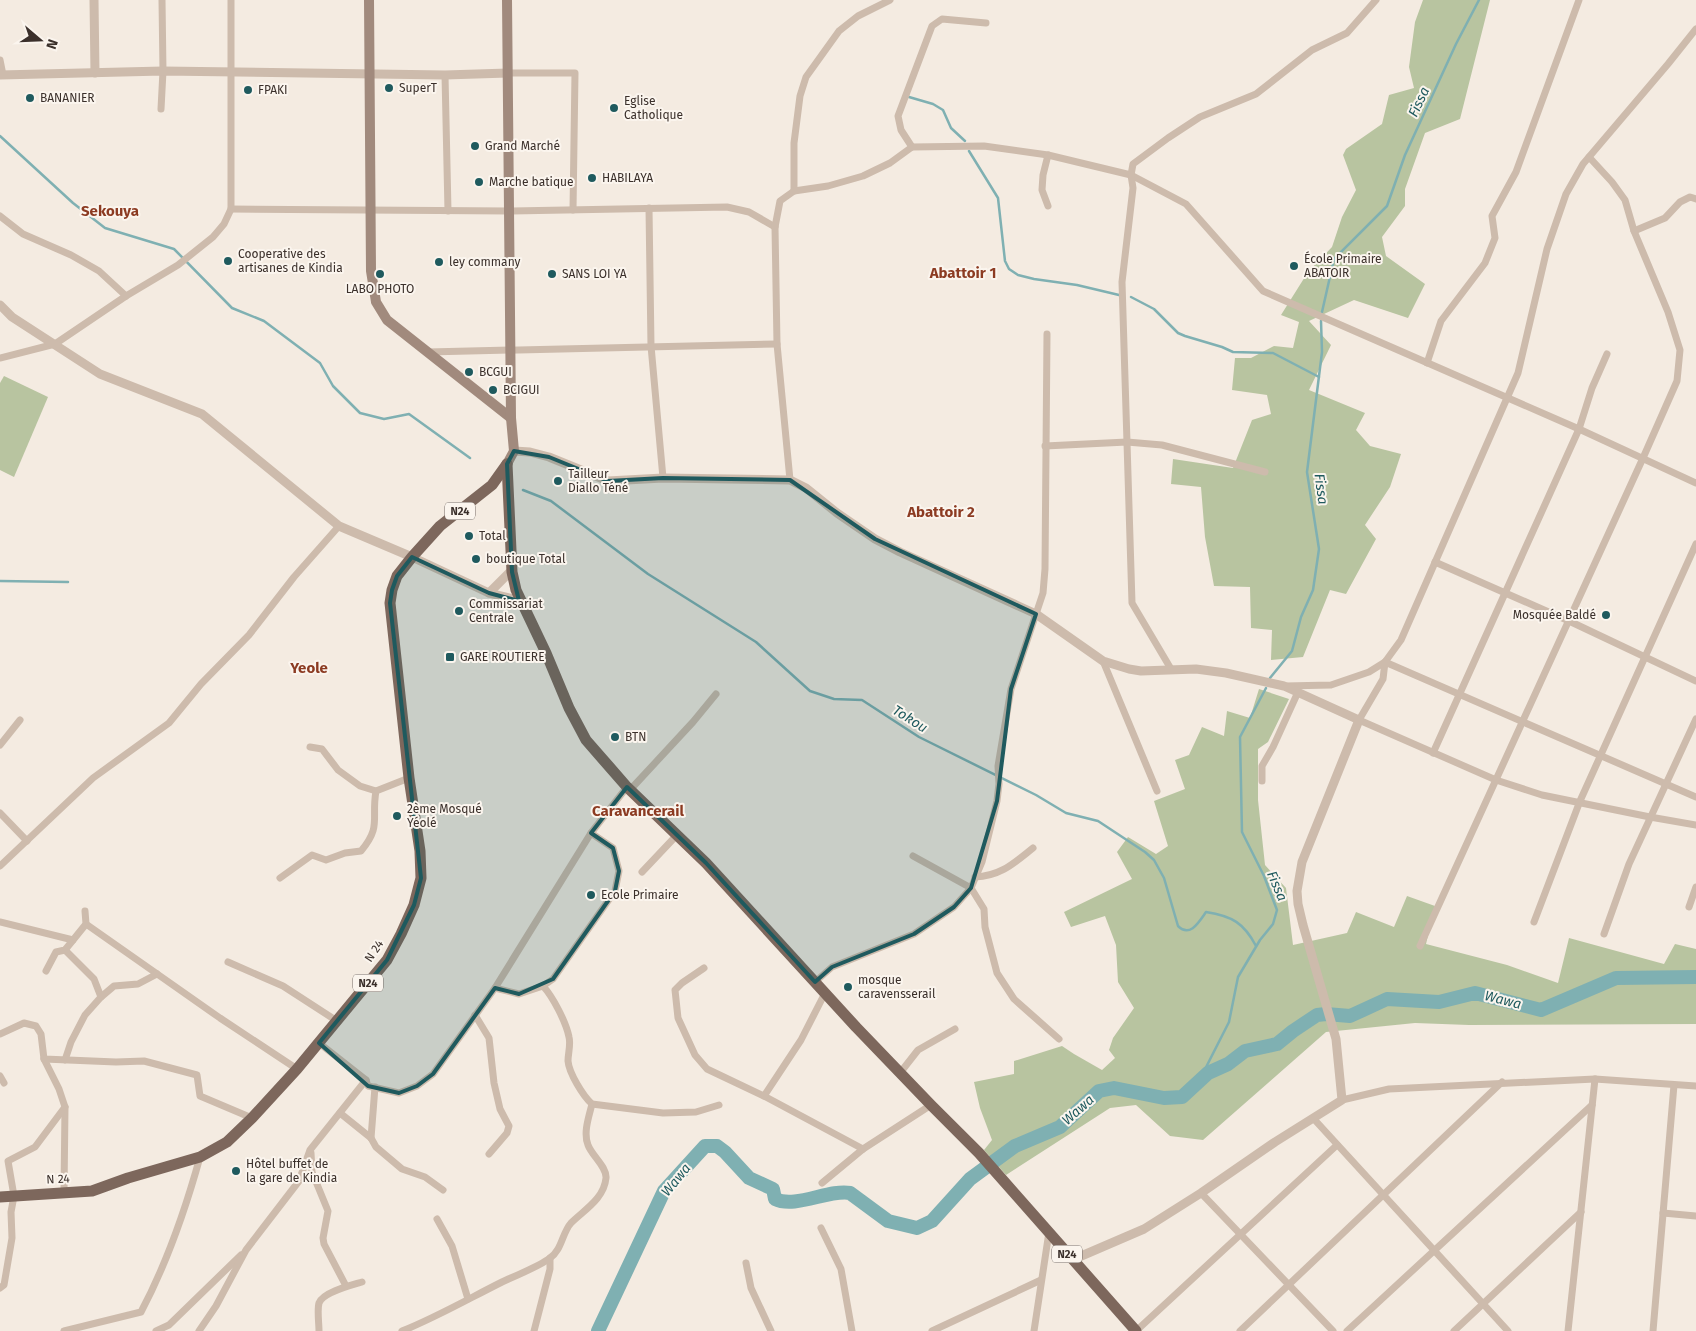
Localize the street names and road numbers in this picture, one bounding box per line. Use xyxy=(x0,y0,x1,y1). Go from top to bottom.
road number: N24 xyxy=(445,502,475,520)
street label: N 24 xyxy=(362,937,387,965)
road number: N24 xyxy=(353,974,383,991)
street label: N 24 xyxy=(46,1171,71,1187)
road number: N24 xyxy=(1052,1246,1082,1262)

